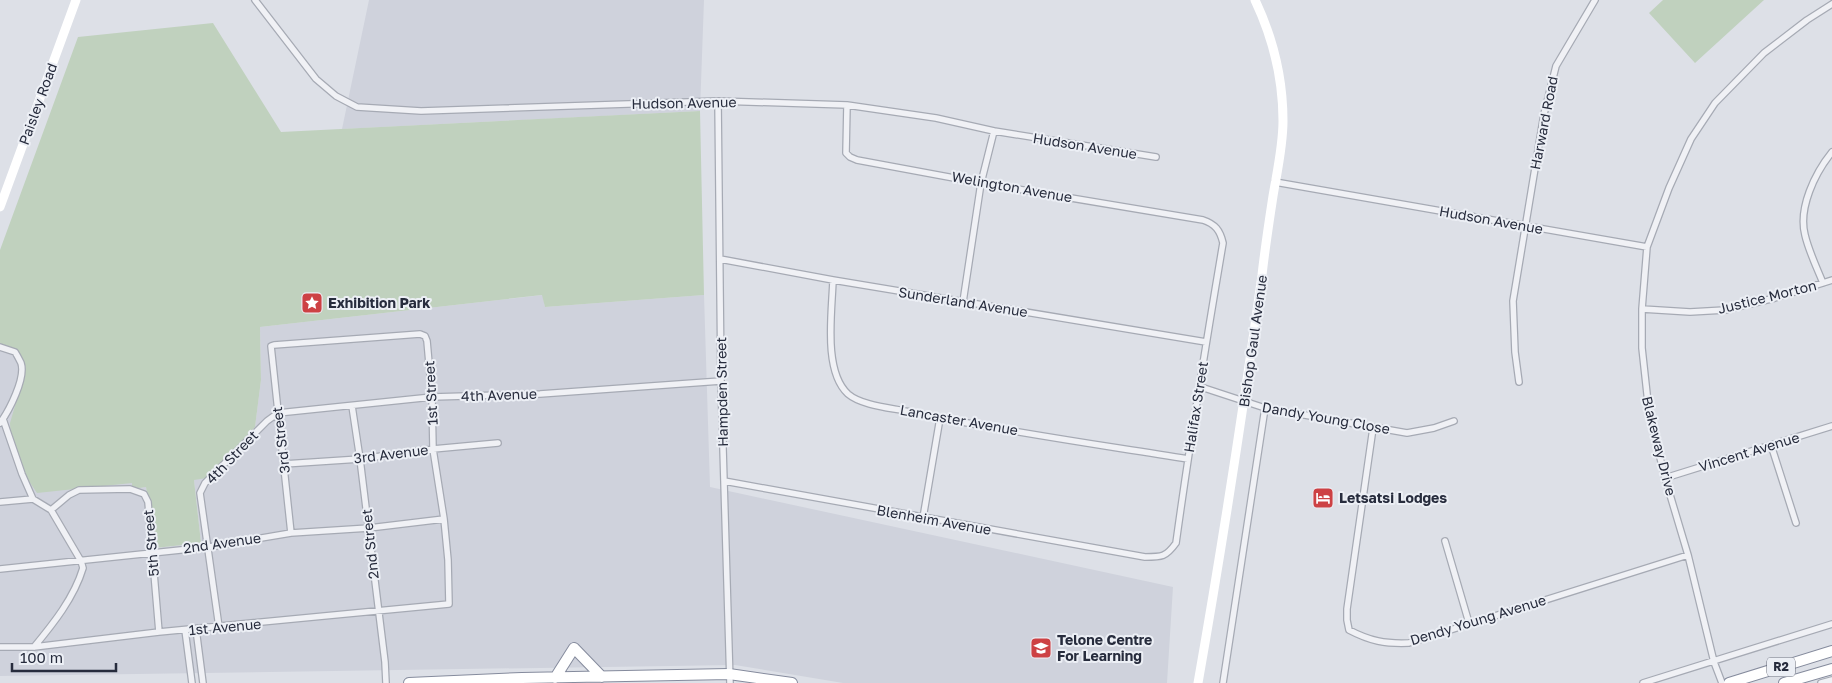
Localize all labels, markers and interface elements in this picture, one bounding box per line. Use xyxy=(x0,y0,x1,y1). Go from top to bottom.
street label: Paisley Road xyxy=(15,61,60,147)
street label: Harward Road xyxy=(1526,75,1561,171)
street label: Hudson Avenue xyxy=(631,93,737,112)
street label: Hudson Avenue xyxy=(1032,129,1138,162)
street label: Welington Avenue xyxy=(951,168,1074,205)
street label: Hudson Avenue xyxy=(1438,202,1544,237)
street label: Bishop Gaul Avenue xyxy=(1235,274,1270,408)
street label: Justice Morton xyxy=(1716,276,1818,317)
street label: Sunderland Avenue xyxy=(897,283,1029,320)
place icon: Exhibition Park xyxy=(300,291,324,315)
place label: Exhibition Park xyxy=(328,294,430,311)
street label: Hampden Street xyxy=(712,337,731,447)
street label: 1st Street xyxy=(420,360,441,426)
street label: Halifax Street xyxy=(1180,360,1211,454)
street label: 4th Avenue xyxy=(461,385,537,404)
street label: Blakeway Drive xyxy=(1639,394,1680,497)
street label: Dandy Young Close xyxy=(1261,398,1391,437)
street label: Lancaster Avenue xyxy=(899,401,1020,438)
street label: 3rd Street xyxy=(268,406,293,474)
street label: 4th Street xyxy=(202,426,261,487)
street label: Vincent Avenue xyxy=(1696,428,1801,475)
street label: 3rd Avenue xyxy=(353,440,429,467)
hotel icon: Letsatsi Lodges xyxy=(1311,486,1335,510)
place label: Letsatsi Lodges xyxy=(1339,489,1447,506)
street label: Blenheim Avenue xyxy=(875,501,993,538)
street label: 2nd Street xyxy=(357,508,382,580)
street label: 5th Street xyxy=(139,509,162,577)
street label: 2nd Avenue xyxy=(182,529,262,556)
street label: Dendy Young Avenue xyxy=(1408,591,1548,648)
street label: 1st Avenue xyxy=(188,615,262,638)
place label: Telone Centre For Learning xyxy=(1057,631,1152,664)
school or university icon: Telone Centre For Learning xyxy=(1029,636,1053,660)
scale bar xyxy=(12,640,116,672)
text: 100 m xyxy=(20,648,63,666)
road number: R2 xyxy=(1767,658,1795,676)

